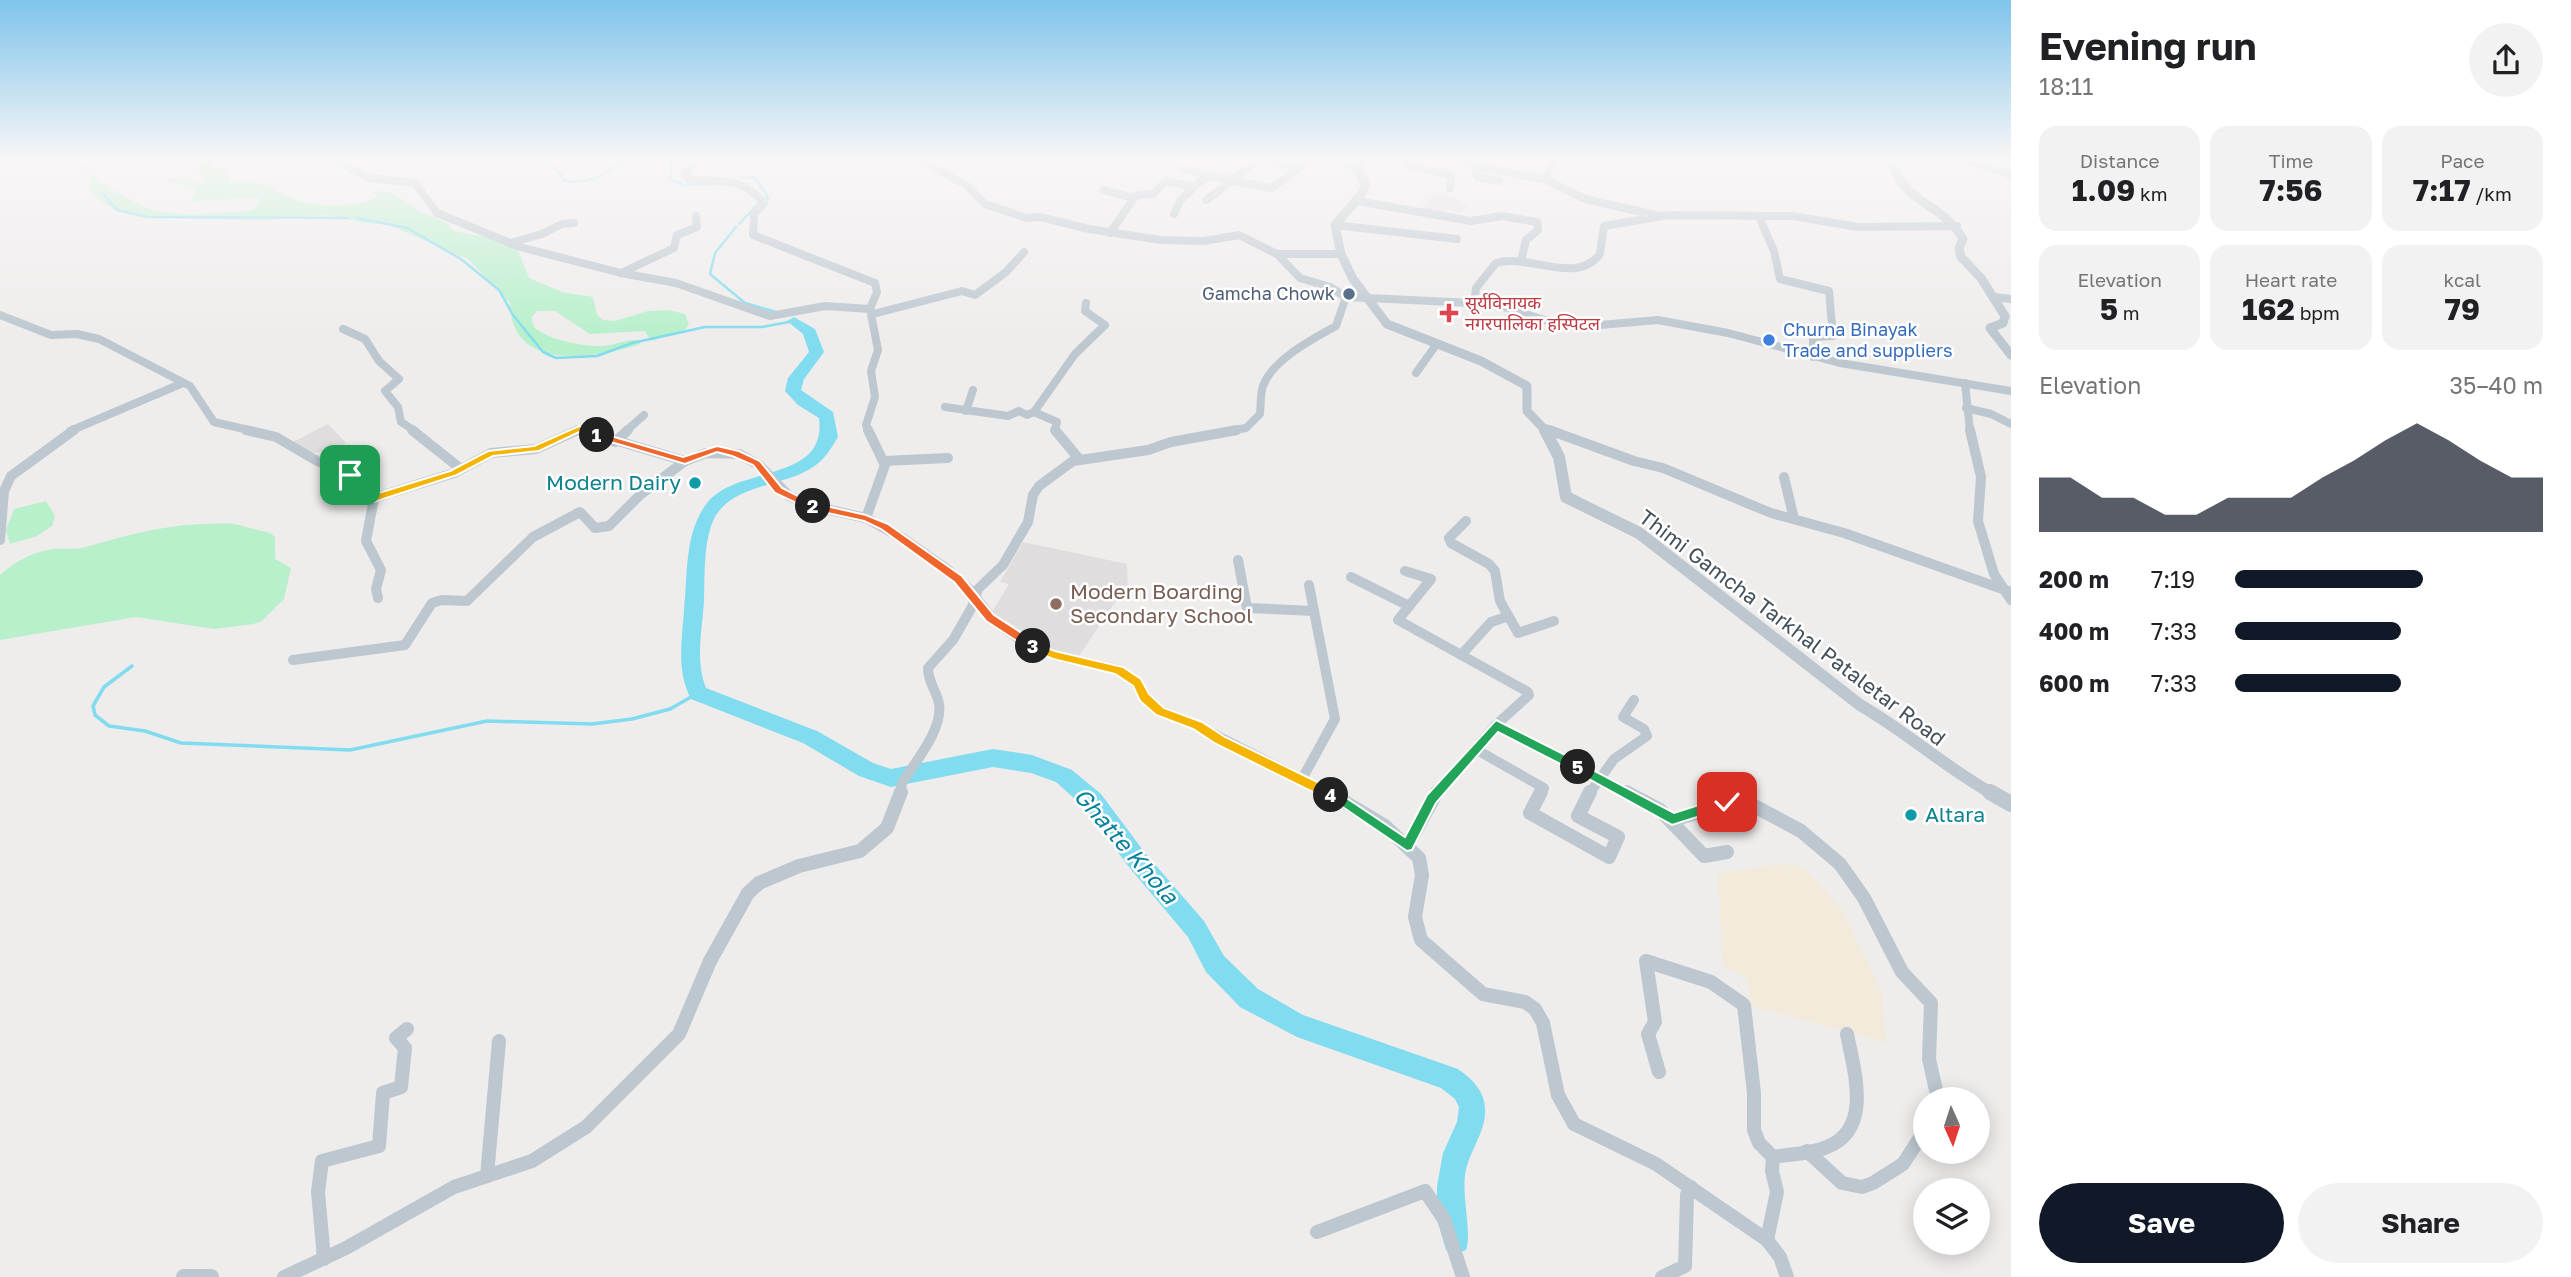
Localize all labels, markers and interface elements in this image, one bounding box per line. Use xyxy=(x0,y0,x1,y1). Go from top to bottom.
text: Evening run xyxy=(2039,23,2257,68)
button: share xyxy=(2469,23,2543,97)
text: 18:11 xyxy=(2039,72,2093,100)
text: Distance xyxy=(2080,149,2160,172)
text: Time xyxy=(2269,149,2313,172)
text: Pace xyxy=(2440,149,2485,172)
text: 1.09 xyxy=(2072,172,2135,208)
text: 7:56 xyxy=(2259,172,2323,208)
text: 7:17 xyxy=(2413,172,2470,208)
text: km xyxy=(2135,182,2168,205)
text: /km xyxy=(2470,182,2512,205)
text: Elevation xyxy=(2077,268,2162,291)
text: Heart rate xyxy=(2245,268,2337,291)
text: kcal xyxy=(2444,268,2481,291)
place label: Gamcha Chowk xyxy=(1202,282,1335,304)
marker: Gamcha Chowk xyxy=(1341,286,1357,302)
place label: सूर्यविनायक नगरपालिका हस्पिटल xyxy=(1465,291,1601,334)
text: 5 xyxy=(2100,291,2118,327)
text: 162 xyxy=(2242,291,2295,327)
text: 79 xyxy=(2445,291,2480,327)
text: m xyxy=(2118,301,2140,324)
text: bpm xyxy=(2295,301,2340,324)
marker: सूर्यविनायक नगरपालिका हस्पिटल xyxy=(1439,303,1459,323)
place label: Churna Binayak Trade and suppliers xyxy=(1783,318,1953,361)
marker: Churna Binayak Trade and suppliers xyxy=(1761,332,1777,348)
text: Elevation xyxy=(2039,371,2141,399)
text: 35–40 m xyxy=(2450,371,2543,399)
pin: 1 xyxy=(580,418,614,452)
text: 1 xyxy=(592,423,601,446)
pin xyxy=(320,445,380,505)
icon: arrive xyxy=(331,456,369,494)
place label: Modern Dairy xyxy=(546,469,681,495)
marker: Modern Dairy xyxy=(687,475,703,491)
pin: 2 xyxy=(796,489,830,524)
text: 2 xyxy=(807,494,818,517)
street label: Thimi Gamcha Tarkhal Pataletar Road xyxy=(1634,503,1951,751)
text: 200 m xyxy=(2039,565,2109,593)
text: 7:19 xyxy=(2151,565,2195,593)
place label: Modern Boarding Secondary School xyxy=(1070,578,1253,628)
marker: Modern Boarding Secondary School xyxy=(1048,596,1064,612)
text: 400 m xyxy=(2039,617,2109,645)
text: 7:33 xyxy=(2151,617,2197,645)
pin: 3 xyxy=(1016,628,1050,664)
text: 3 xyxy=(1027,634,1038,657)
text: 600 m xyxy=(2039,669,2109,697)
text: 7:33 xyxy=(2151,669,2197,697)
pin: 5 xyxy=(1560,750,1596,784)
text: 5 xyxy=(1572,755,1583,778)
pin xyxy=(1697,772,1757,832)
pin: 4 xyxy=(1314,778,1348,812)
water label: Ghatte Khola xyxy=(1069,782,1185,910)
text: 4 xyxy=(1325,783,1336,806)
icon: check xyxy=(1708,783,1746,821)
place label: Altara xyxy=(1925,801,1985,827)
marker: Altara xyxy=(1903,807,1919,823)
north arrow xyxy=(1913,1087,1990,1164)
map controls xyxy=(1913,1087,1990,1255)
button: layers xyxy=(1913,1178,1990,1255)
button: Save xyxy=(2039,1183,2284,1263)
button: Share xyxy=(2298,1183,2543,1263)

